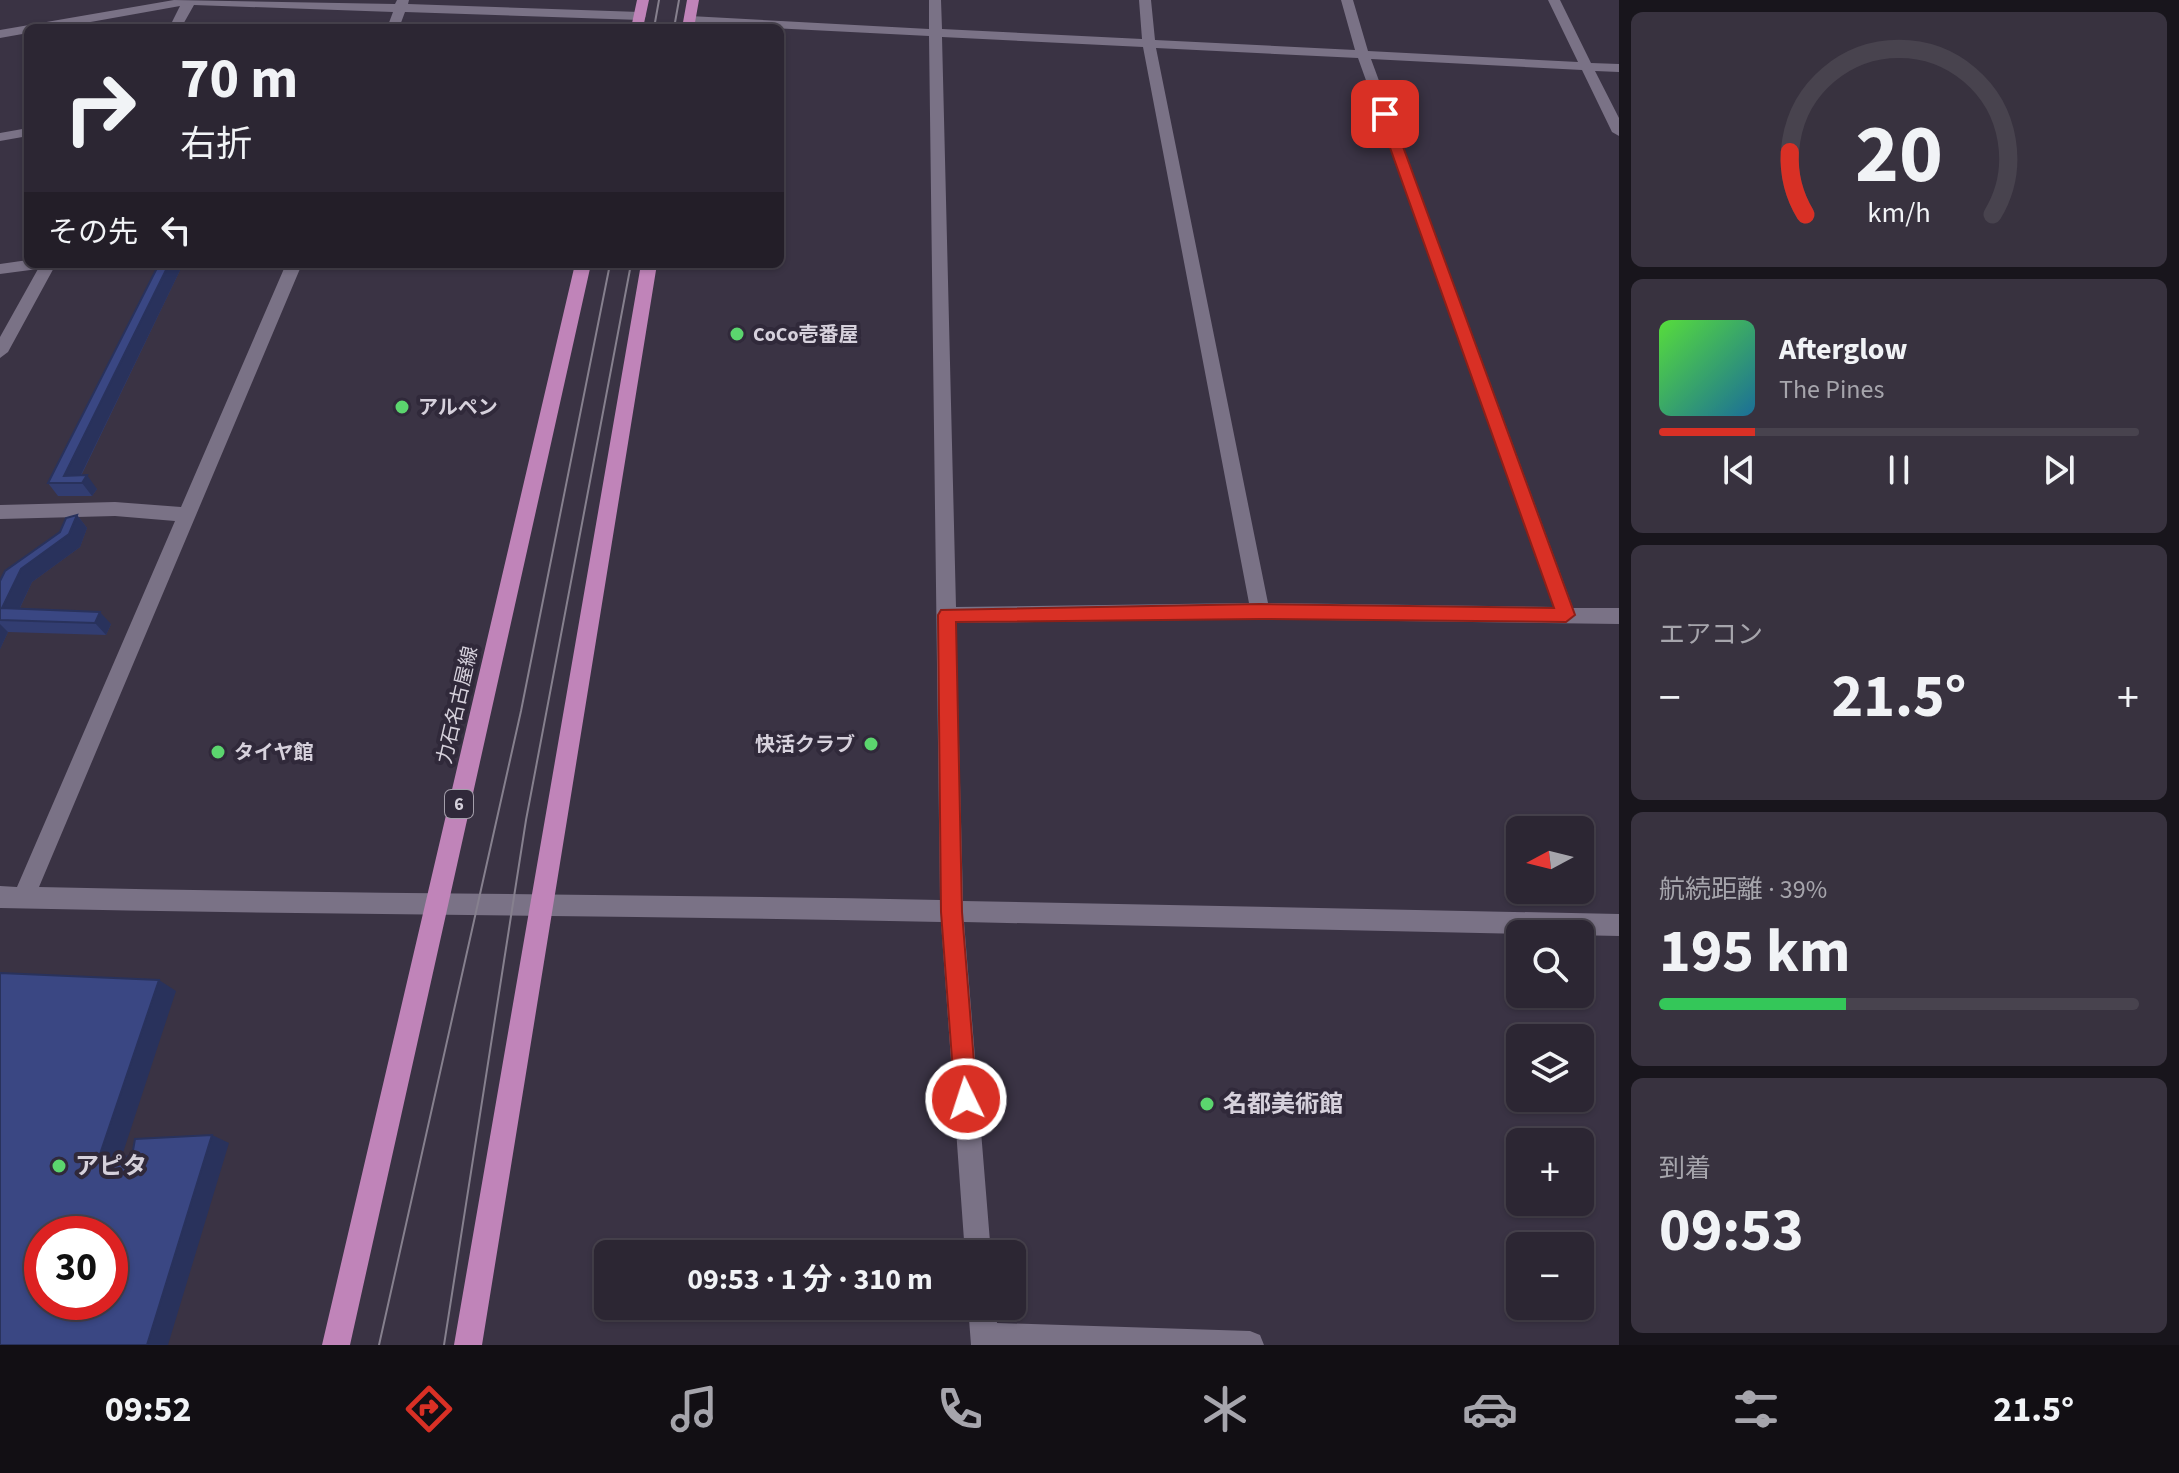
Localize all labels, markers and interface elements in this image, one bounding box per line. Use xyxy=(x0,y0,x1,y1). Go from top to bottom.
text: 70 m xyxy=(180,40,298,119)
icon: right xyxy=(48,56,152,160)
pin xyxy=(1351,80,1419,148)
icon: arrive xyxy=(1363,92,1407,136)
text: 20 xyxy=(1855,96,1943,214)
text: 右折 xyxy=(180,119,252,170)
text: km/h xyxy=(1867,193,1931,233)
icon: left xyxy=(154,208,198,252)
text: その先 xyxy=(48,211,138,254)
place label: CoCo壱番屋 xyxy=(753,321,858,349)
marker: CoCo壱番屋 xyxy=(728,325,746,343)
text: Afterglow xyxy=(1779,328,1907,371)
text: The Pines xyxy=(1779,371,1884,408)
place label: アルペン xyxy=(418,394,498,422)
marker: アルペン xyxy=(393,398,411,416)
icon: previous xyxy=(1717,448,1761,492)
icon: pause xyxy=(1877,448,1921,492)
icon: next xyxy=(2037,448,2081,492)
text: エアコン xyxy=(1659,616,1763,653)
street label: 力石名古屋線 xyxy=(431,644,485,767)
text: 21.5° xyxy=(1832,655,1966,740)
text: − xyxy=(1659,667,1681,730)
text: + xyxy=(2117,667,2139,730)
place label: 快活クラブ xyxy=(755,731,855,759)
marker: 快活クラブ xyxy=(862,735,880,753)
place label: タイヤ館 xyxy=(234,739,313,767)
marker: タイヤ館 xyxy=(209,743,227,761)
road number: 6 xyxy=(445,790,473,818)
north arrow xyxy=(1506,816,1594,904)
map controls xyxy=(1506,816,1594,1320)
text: 航続距離 · 39% xyxy=(1659,871,1827,908)
text: 195 km xyxy=(1659,910,1850,995)
button: search xyxy=(1506,920,1594,1008)
button: layers xyxy=(1506,1024,1594,1112)
position arrow xyxy=(924,1057,1008,1141)
place label: 名都美術館 xyxy=(1223,1087,1343,1122)
marker: 名都美術館 xyxy=(1198,1095,1216,1113)
button: + xyxy=(1506,1128,1594,1216)
place label: アピタ xyxy=(75,1149,147,1184)
text: 到着 xyxy=(1659,1150,1711,1187)
marker: アピタ xyxy=(50,1157,68,1175)
text: 09:53 xyxy=(1659,1189,1804,1274)
speed limit sign: 30 xyxy=(24,1216,128,1320)
button: − xyxy=(1506,1232,1594,1320)
text: 09:53 · 1 分 · 310 m xyxy=(687,1258,933,1301)
icon: directions xyxy=(401,1381,457,1437)
icon: music xyxy=(666,1381,722,1437)
icon: phone xyxy=(932,1381,988,1437)
icon: climate xyxy=(1197,1381,1253,1437)
icon: car xyxy=(1462,1381,1518,1437)
icon: filters xyxy=(1728,1381,1784,1437)
text: 09:52 xyxy=(105,1384,192,1435)
text: 21.5° xyxy=(1993,1384,2074,1435)

